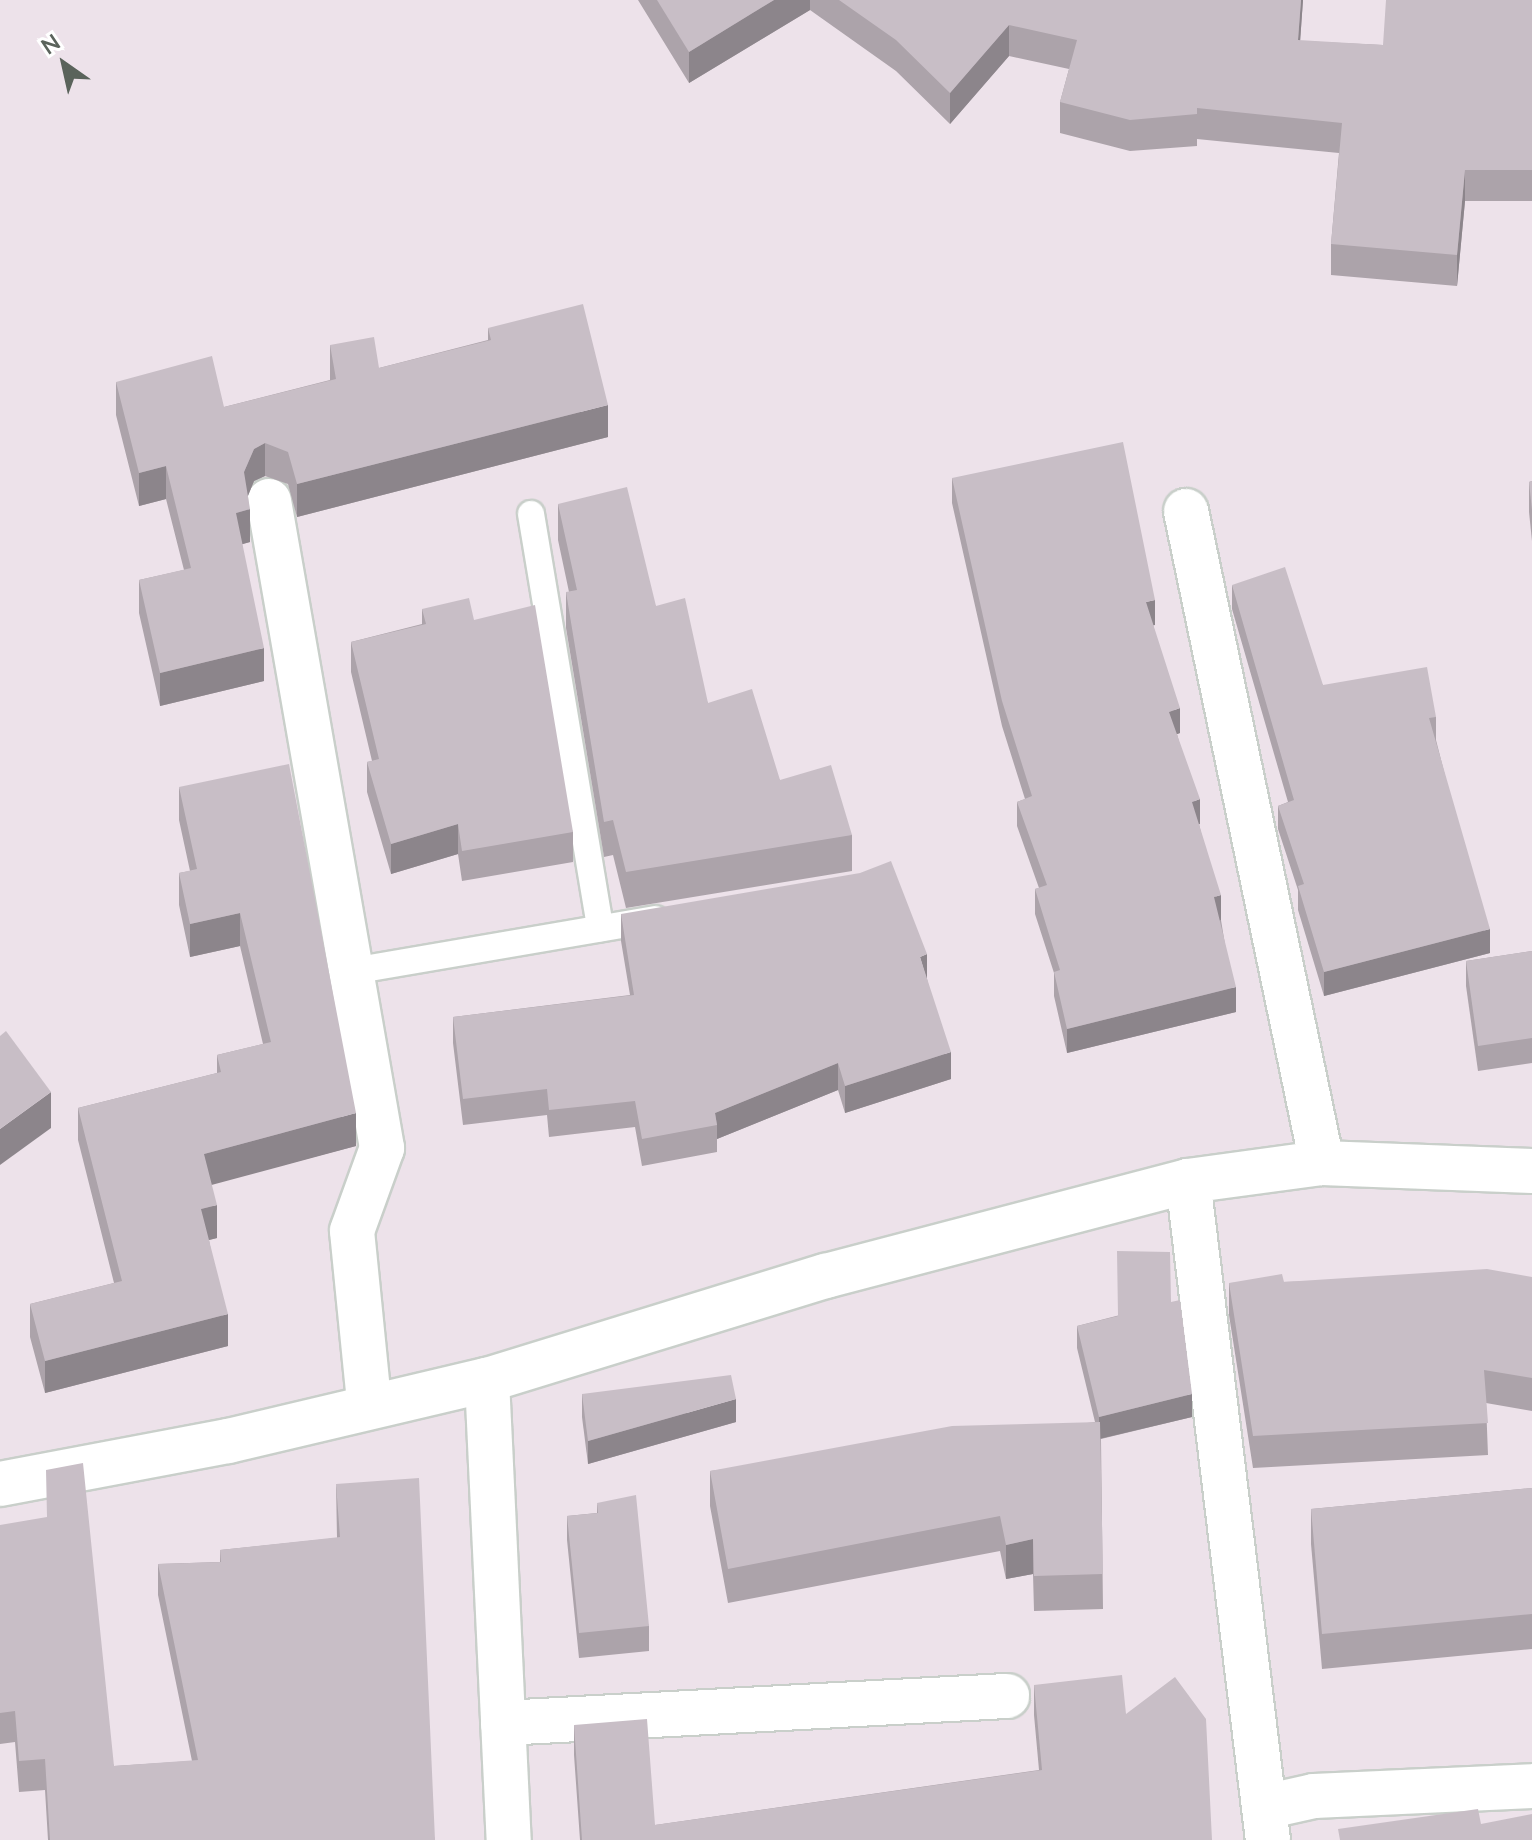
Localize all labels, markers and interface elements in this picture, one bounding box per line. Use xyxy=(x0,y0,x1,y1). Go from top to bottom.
north arrow xyxy=(24,24,104,104)
text: N xyxy=(36,28,65,60)

